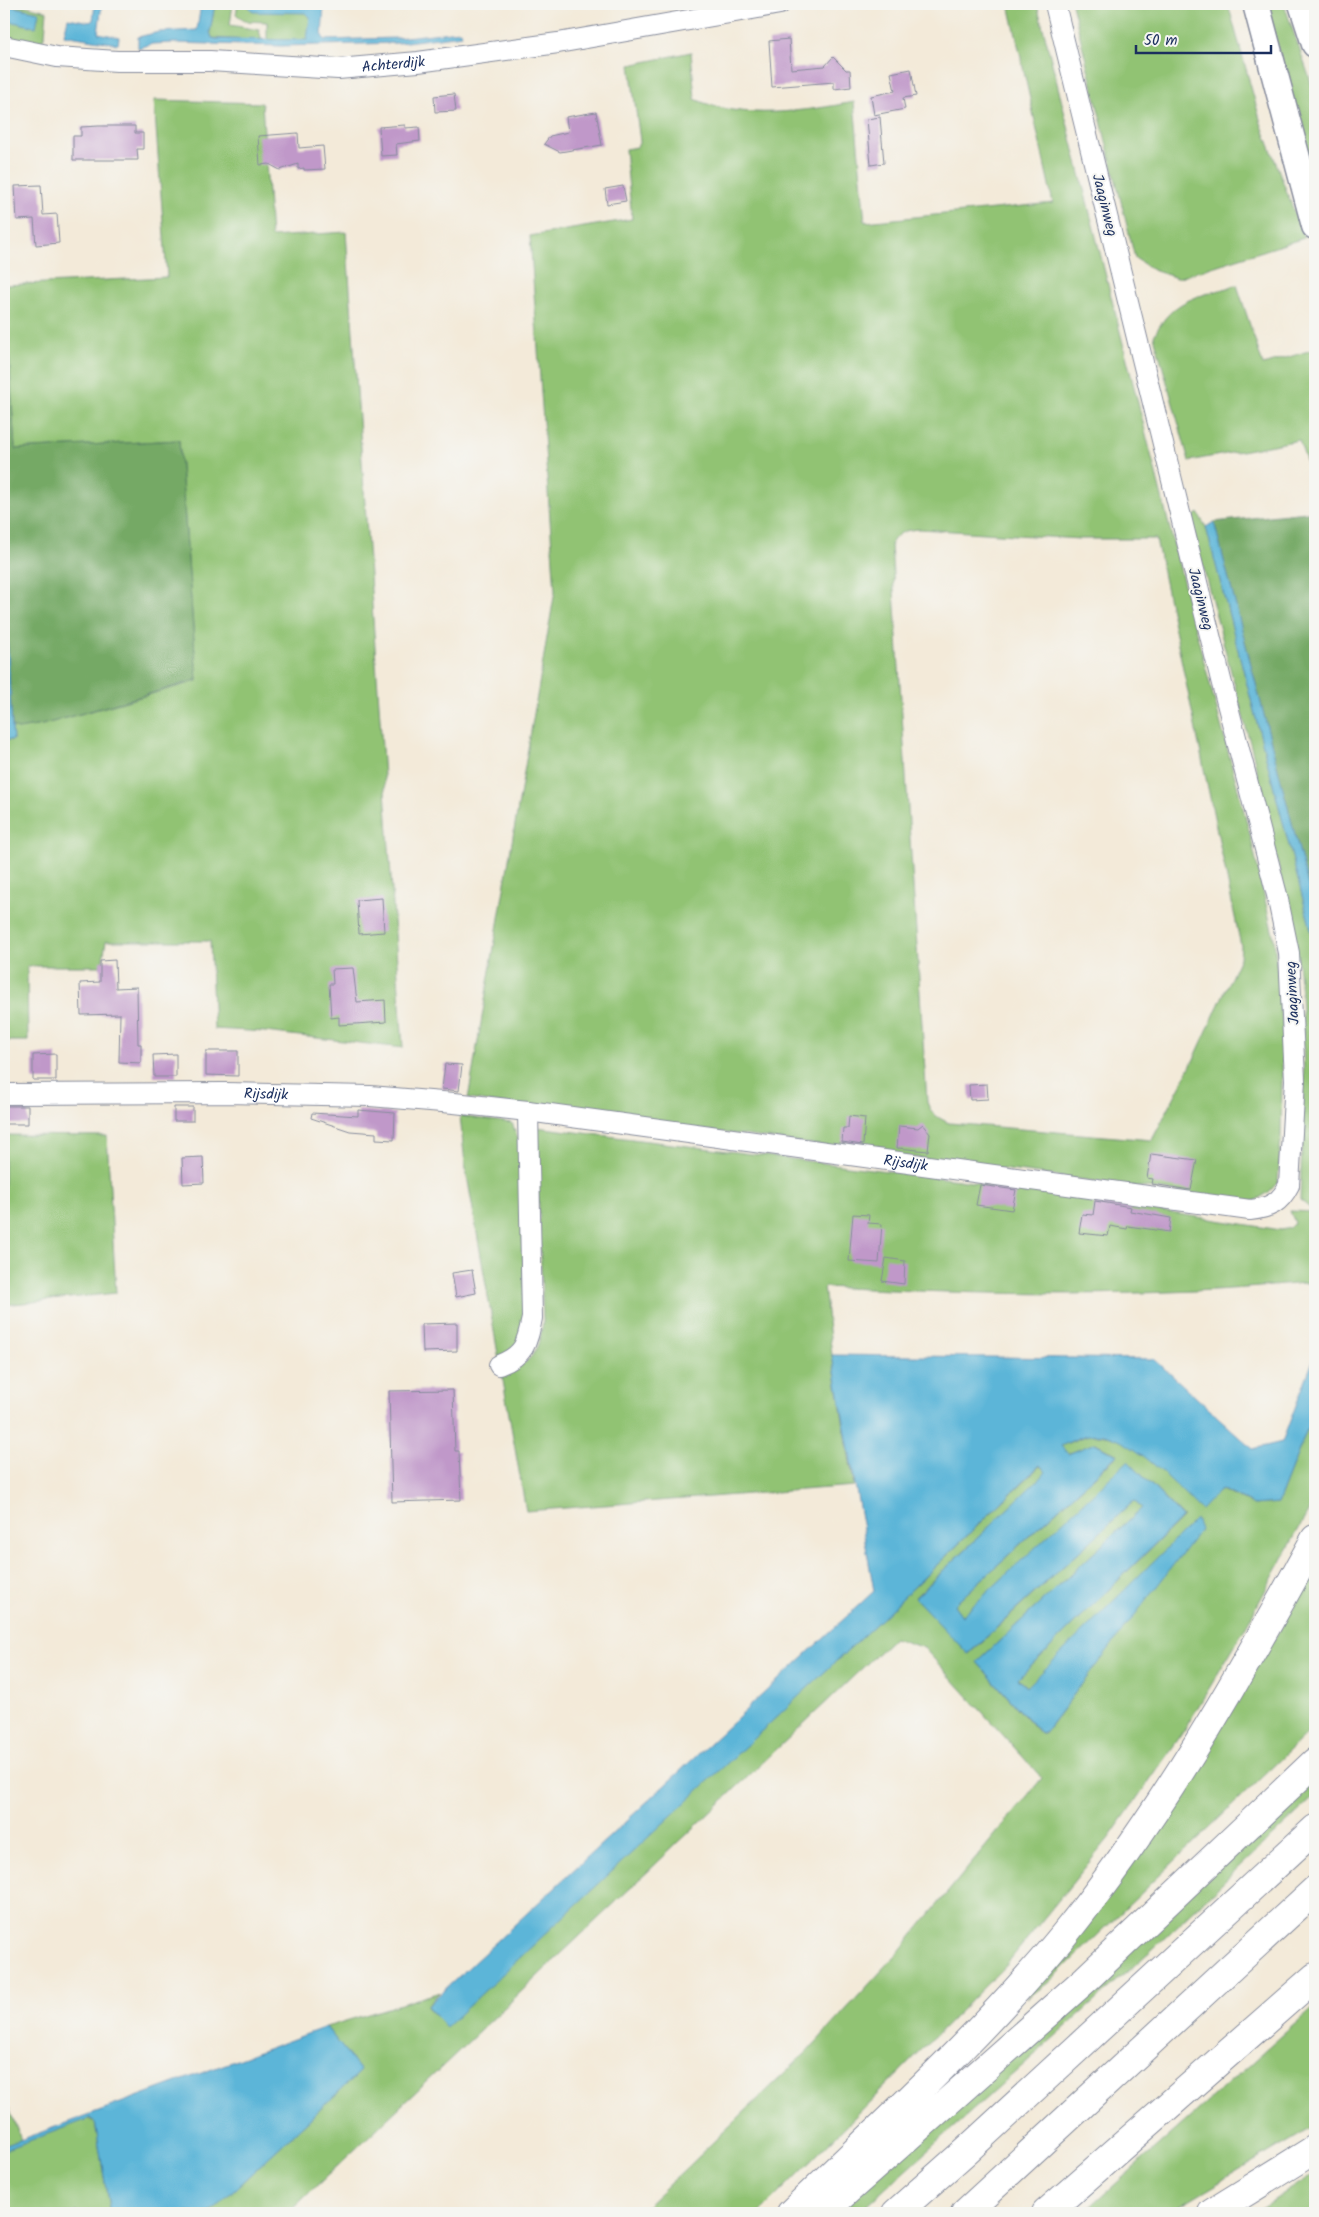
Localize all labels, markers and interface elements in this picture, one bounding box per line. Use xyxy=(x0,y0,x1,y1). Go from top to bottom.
scale bar xyxy=(1136,22,1272,54)
text: 50 m xyxy=(1144,29,1178,53)
street label: Achterdijk xyxy=(361,50,427,80)
street label: Jaaginweg xyxy=(1085,171,1123,239)
street label: Jaaginweg xyxy=(1181,565,1219,633)
street label: Jaaginweg xyxy=(1279,960,1307,1025)
street label: Rijsdijk xyxy=(243,1082,289,1107)
street label: Rijsdijk xyxy=(882,1149,930,1179)

